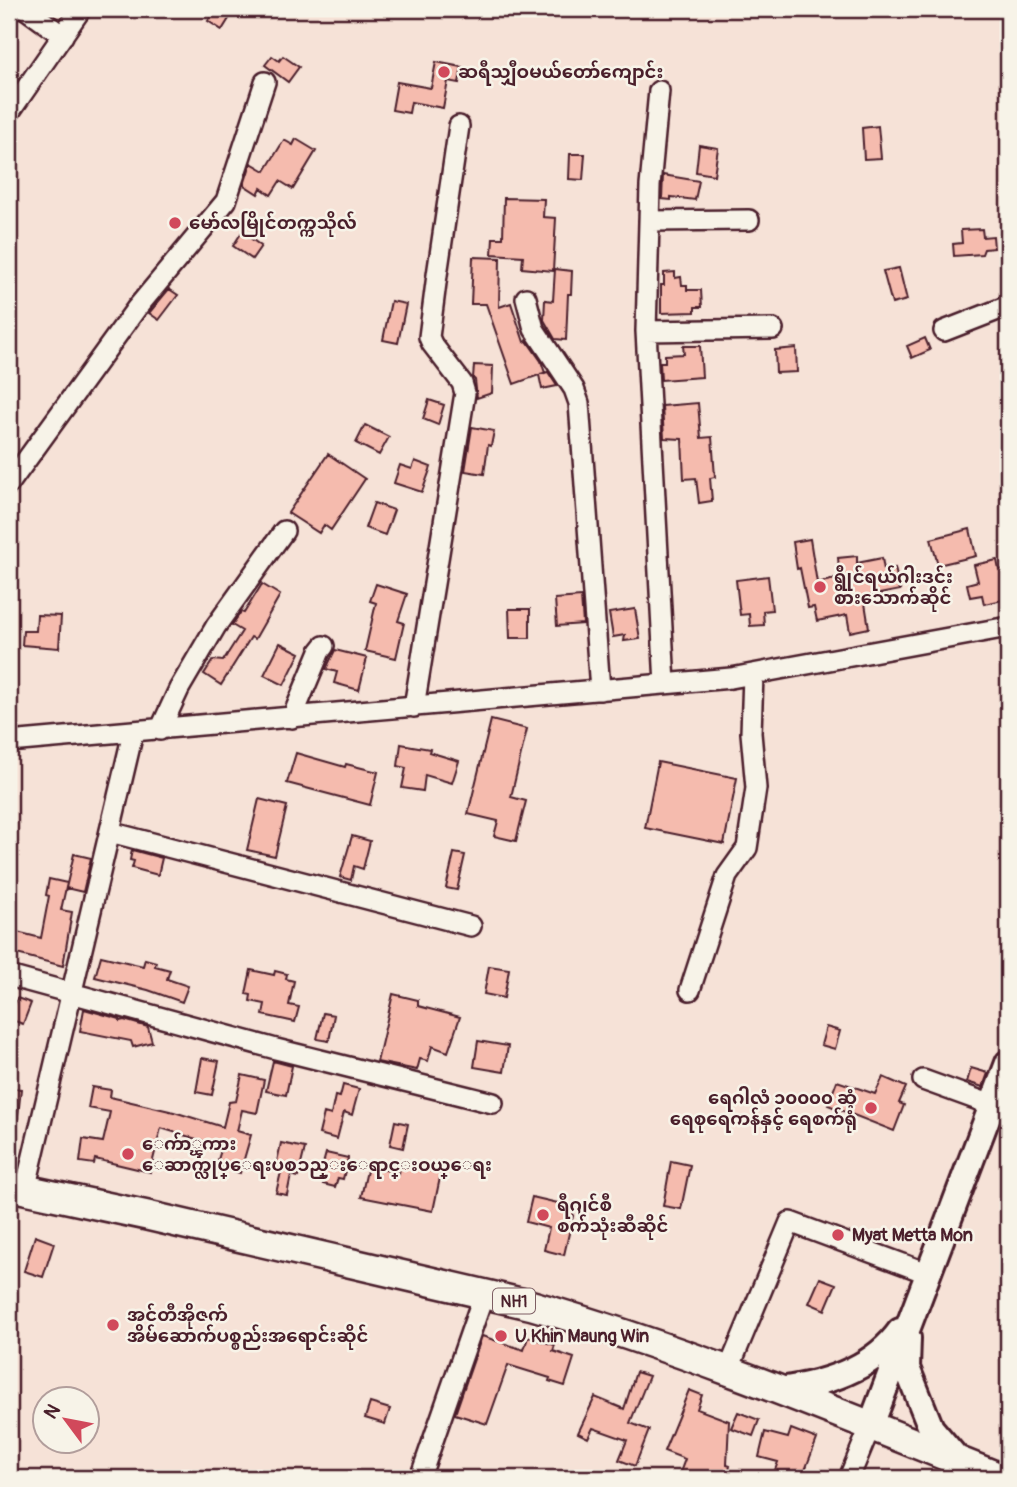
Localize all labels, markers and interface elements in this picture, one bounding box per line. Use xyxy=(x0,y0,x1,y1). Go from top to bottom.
place label: ဆရီသျှီဝမယ်တော်ကျောင်း xyxy=(458,60,663,87)
marker: ဆရီသျှီဝမယ်တော်ကျောင်း xyxy=(436,64,452,80)
place label: မော်လမြိုင်တက္ကသိုလ် xyxy=(189,211,357,237)
marker: မော်လမြိုင်တက္ကသိုလ် xyxy=(167,215,183,231)
place label: ရွိုင်ရယ်ဂါးဒင်း စားသောက်ဆိုင် xyxy=(834,565,953,612)
marker: ရွိုင်ရယ်ဂါးဒင်း စားသောက်ဆိုင် xyxy=(812,579,828,595)
place label: ရေဂါလံ ၁၀၀၀၀ ဆံ့ ရေစုရေကန်နှင့် ရေစက်ရုံ xyxy=(670,1086,857,1133)
marker: ရေဂါလံ ၁၀၀၀၀ ဆံ့ ရေစုရေကန်နှင့် ရေစက်ရုံ xyxy=(863,1100,879,1116)
place label: ေက်ာ္ၾကား ေဆာက္လုပ္ေရးပစၥည္းေရာင္းဝယ္ေရး xyxy=(142,1132,492,1179)
marker: ေက်ာ္ၾကား ေဆာက္လုပ္ေရးပစၥည္းေရာင္းဝယ္ေရး xyxy=(120,1146,136,1162)
place label: ရီဂျင်စီ စက်သုံးဆီဆိုင် xyxy=(557,1193,669,1240)
marker: ရီဂျင်စီ စက်သုံးဆီဆိုင် xyxy=(535,1207,551,1223)
place label: Myat Metta Mon xyxy=(852,1224,973,1247)
marker: Myat Metta Mon xyxy=(830,1227,846,1243)
road number: NH1 xyxy=(493,1288,535,1314)
place label: အင်တီအိုဇက် အိမ်ဆောက်ပစ္စည်းအရောင်းဆိုင် xyxy=(127,1303,368,1350)
marker: အင်တီအိုဇက် အိမ်ဆောက်ပစ္စည်းအရောင်းဆိုင် xyxy=(105,1317,121,1333)
place label: U Khin Maung Win xyxy=(515,1325,649,1348)
marker: U Khin Maung Win xyxy=(493,1328,509,1344)
north arrow xyxy=(32,1386,102,1456)
text: N xyxy=(39,1400,66,1423)

